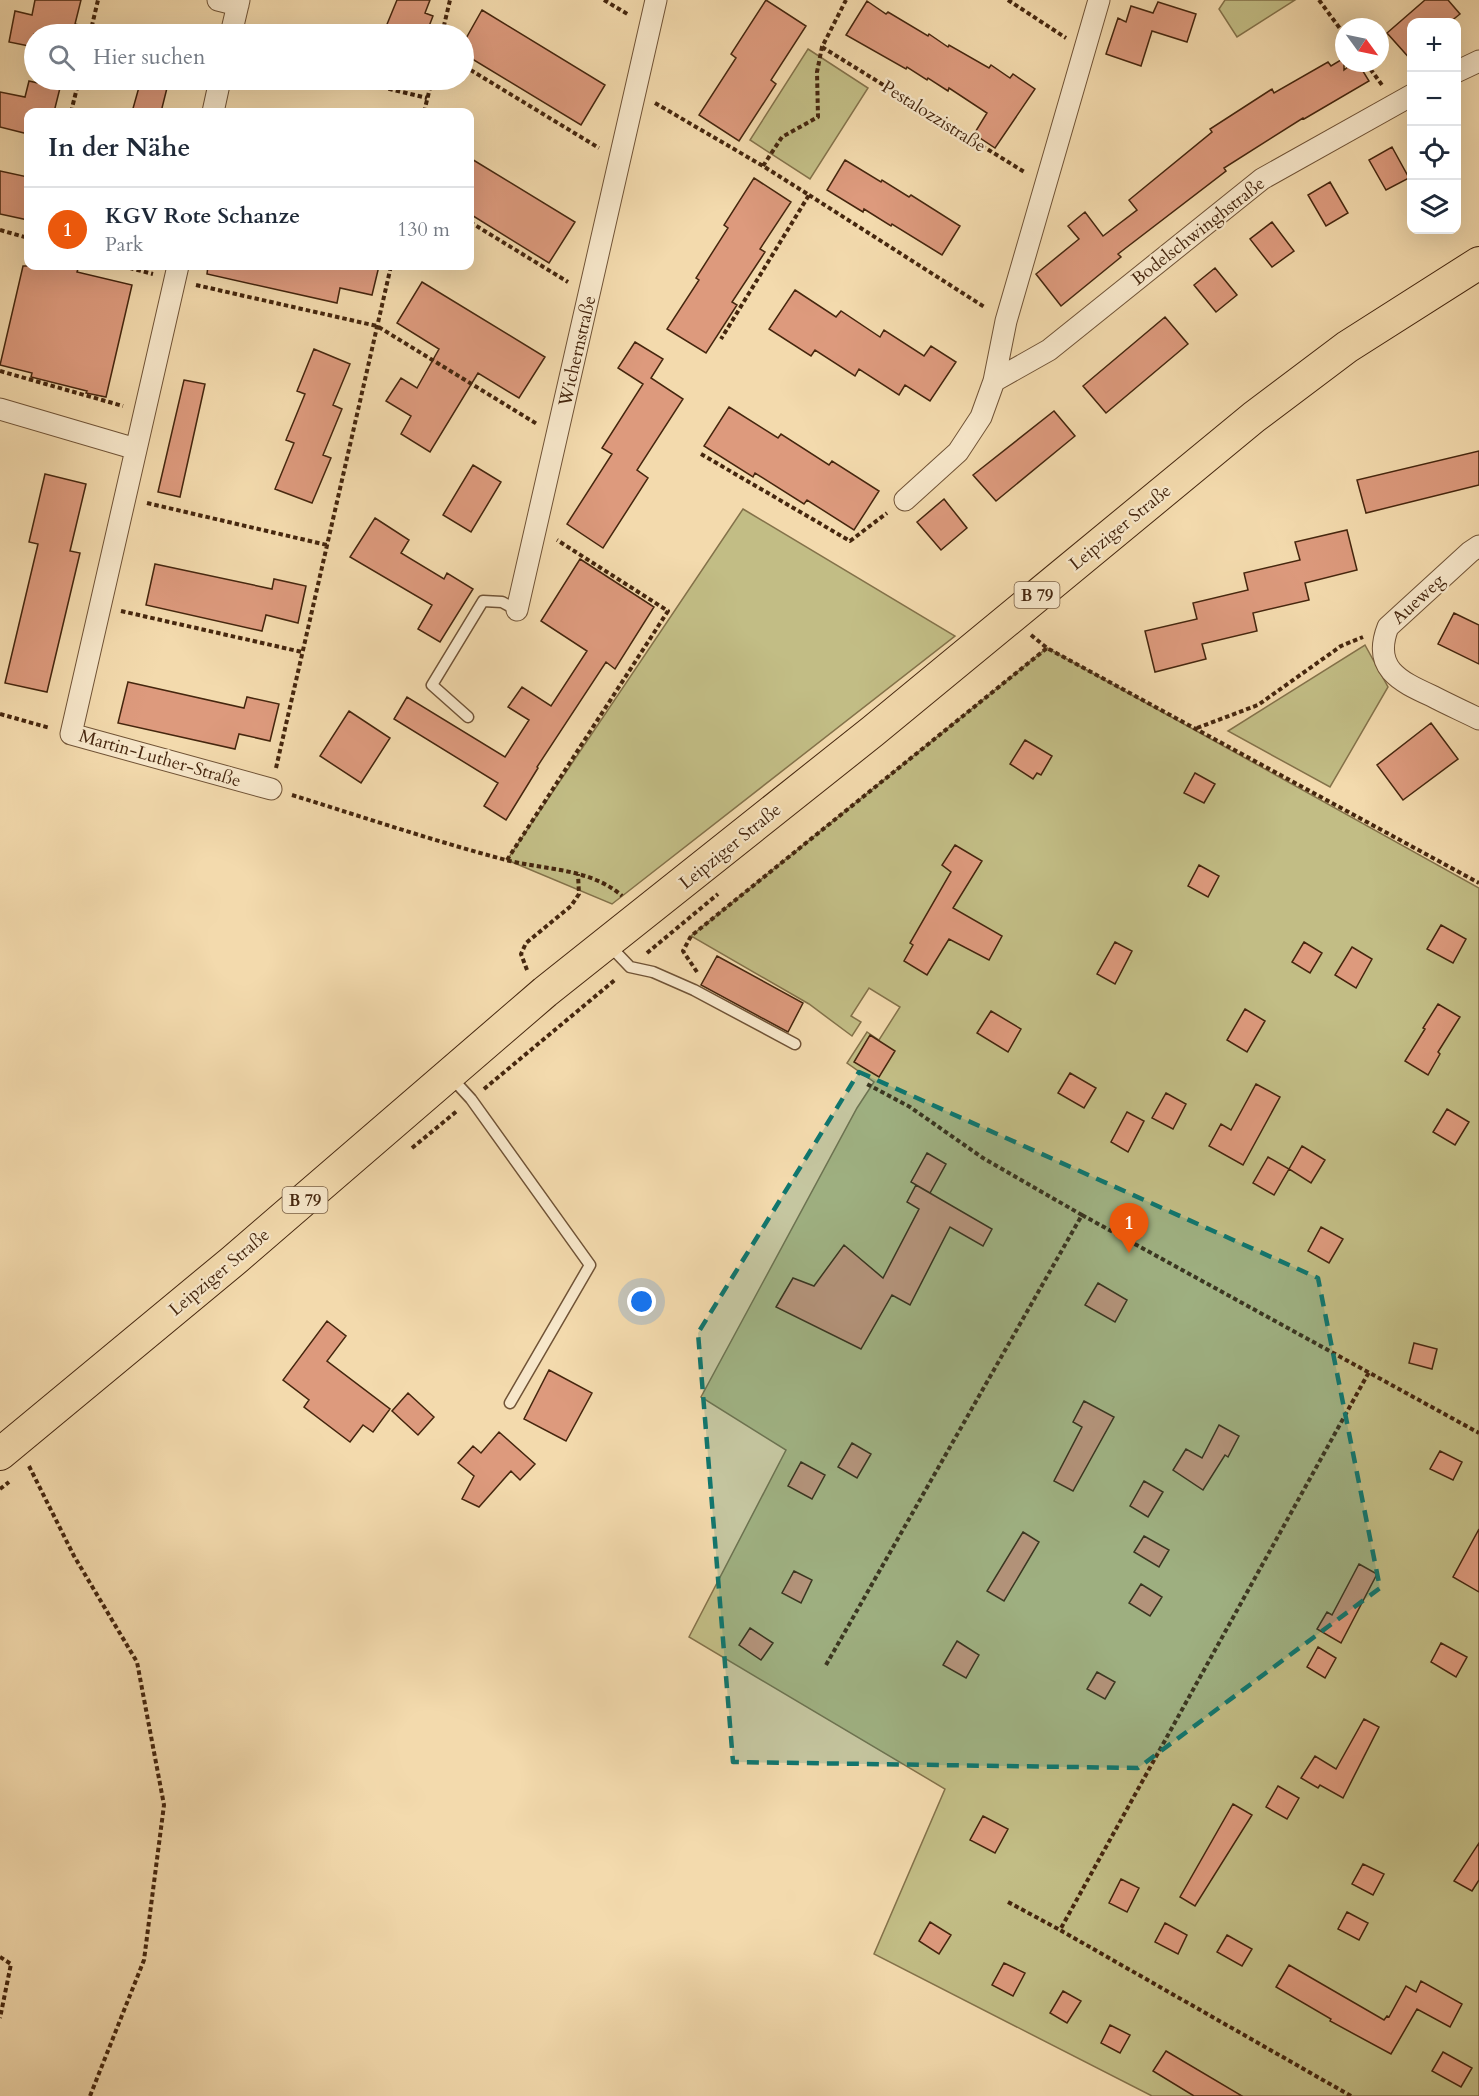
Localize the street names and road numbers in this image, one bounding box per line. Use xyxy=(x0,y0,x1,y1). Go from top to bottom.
street label: Pestalozzistraße xyxy=(877,74,991,158)
street label: Bodelschwinghstraße xyxy=(1126,171,1270,291)
street label: Wichernstraße xyxy=(552,293,602,410)
street label: Leipziger Straße xyxy=(1064,479,1177,576)
street label: Aueweg xyxy=(1387,568,1451,630)
road number: B 79 xyxy=(1014,582,1060,608)
street label: Martin-Luther-Straße xyxy=(76,723,244,794)
street label: Leipziger Straße xyxy=(674,798,787,895)
road number: B 79 xyxy=(282,1187,328,1213)
street label: Leipziger Straße xyxy=(164,1223,275,1322)

